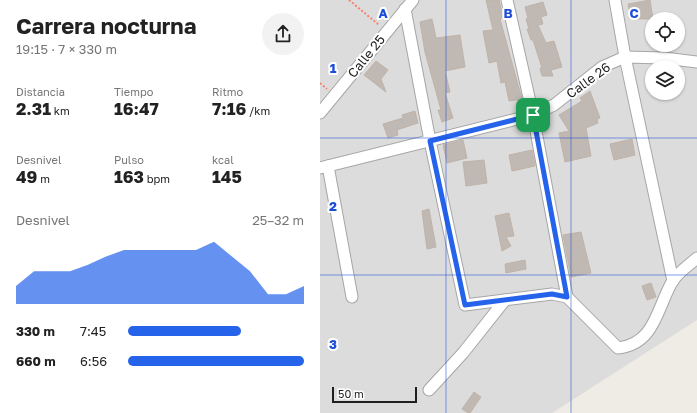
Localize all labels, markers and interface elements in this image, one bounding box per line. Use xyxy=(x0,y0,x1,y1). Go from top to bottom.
text: A xyxy=(378,5,388,21)
text: B xyxy=(503,5,513,21)
text: C xyxy=(629,5,639,21)
text: Carrera nocturna xyxy=(16,12,196,39)
map controls xyxy=(645,12,685,100)
button: locate xyxy=(645,12,685,52)
button: share xyxy=(262,13,304,55)
street label: Calle 25 xyxy=(344,31,388,81)
text: 19:15 · 7 × 330 m xyxy=(16,41,117,57)
street label: Calle 26 xyxy=(563,59,613,101)
text: 1 xyxy=(330,60,337,76)
button: layers xyxy=(645,60,685,100)
text: Distancia xyxy=(16,85,65,98)
text: Tiempo xyxy=(114,85,153,98)
text: Ritmo xyxy=(212,85,243,98)
text: 2.31 xyxy=(16,98,51,119)
text: 16:47 xyxy=(114,98,159,119)
text: 7:16 xyxy=(212,98,246,119)
pin xyxy=(516,98,550,132)
text: km xyxy=(51,104,70,117)
text: /km xyxy=(246,104,270,117)
icon: arrive xyxy=(522,104,544,126)
text: Desnivel xyxy=(16,153,61,166)
text: Pulso xyxy=(114,153,144,166)
text: kcal xyxy=(212,153,234,166)
text: 49 xyxy=(16,166,37,187)
text: 163 xyxy=(114,166,144,187)
text: 145 xyxy=(212,166,242,187)
text: m xyxy=(37,172,50,185)
text: bpm xyxy=(144,172,170,185)
text: 2 xyxy=(329,198,337,214)
text: Desnivel xyxy=(16,212,70,228)
text: 25–32 m xyxy=(252,212,304,228)
text: 330 m xyxy=(16,323,55,339)
text: 7:45 xyxy=(80,323,106,339)
text: 3 xyxy=(329,336,337,352)
text: 660 m xyxy=(16,353,56,369)
text: 6:56 xyxy=(80,353,107,369)
scale bar xyxy=(332,385,417,404)
text: 50 m xyxy=(338,387,364,400)

